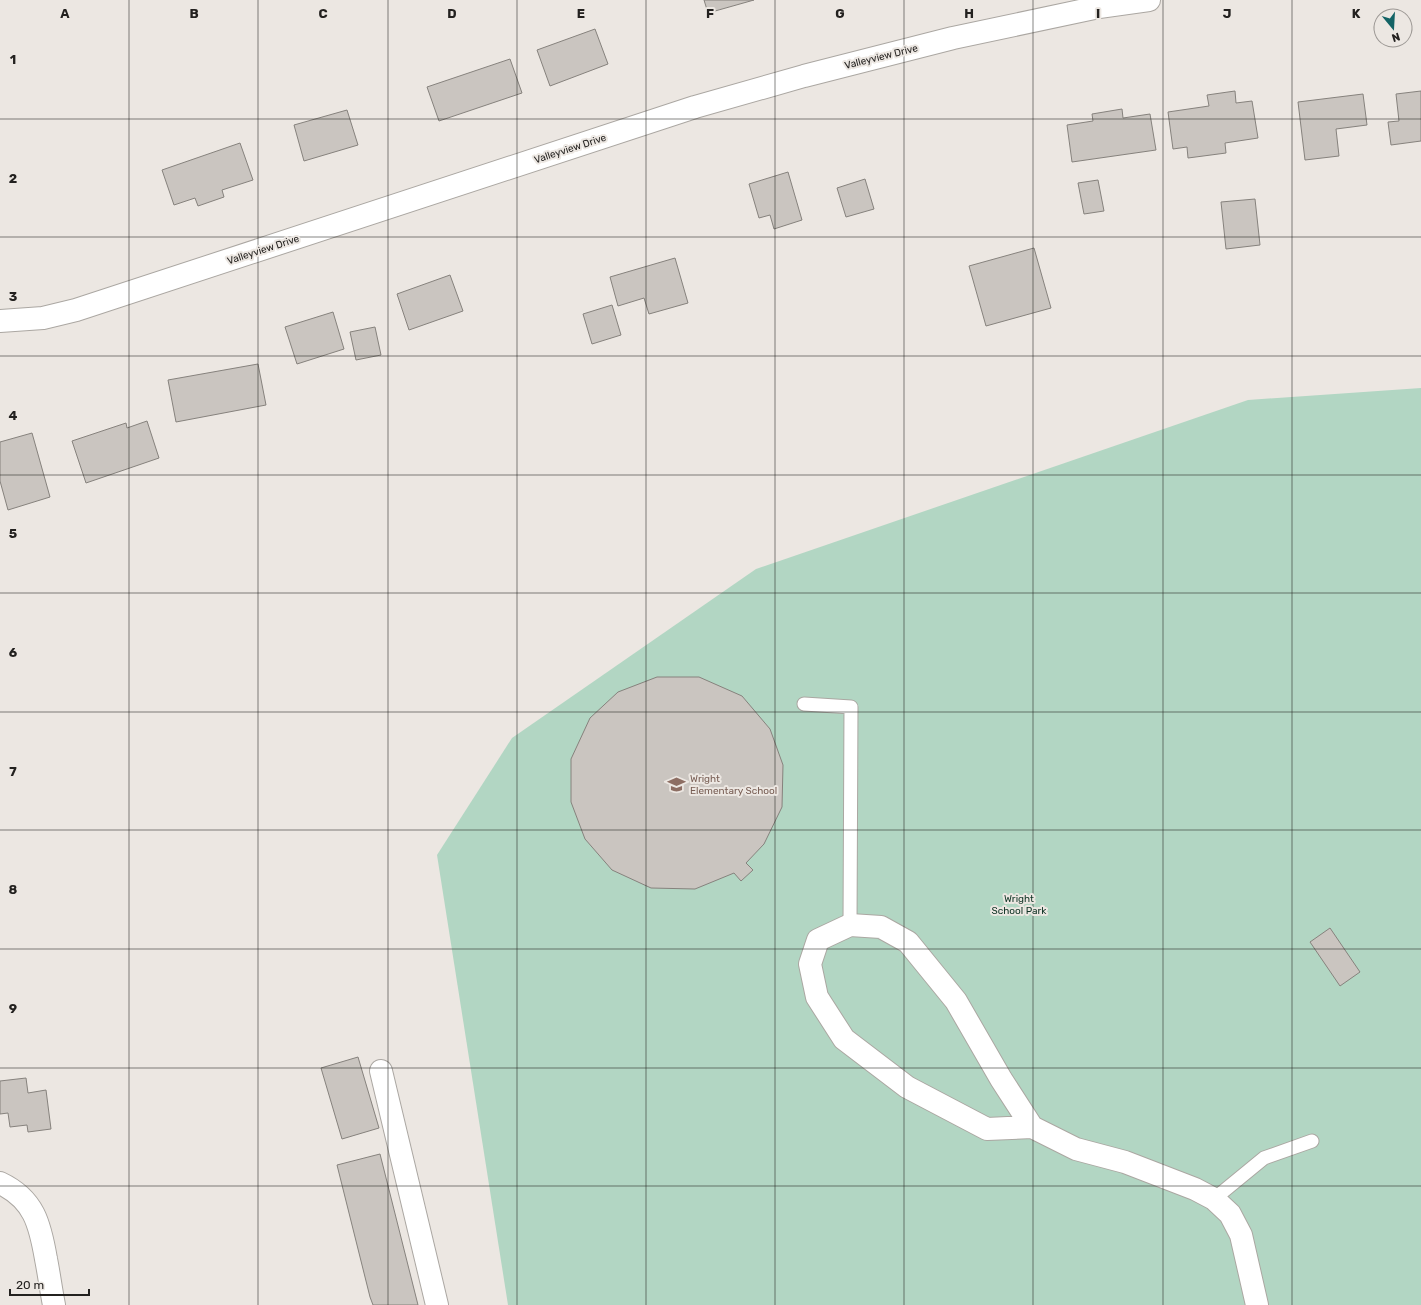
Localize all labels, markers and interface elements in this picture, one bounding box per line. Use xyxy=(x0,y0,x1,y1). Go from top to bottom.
text: A xyxy=(60,6,70,21)
text: B xyxy=(189,6,199,21)
text: C xyxy=(318,6,328,21)
text: D xyxy=(447,6,457,21)
text: E xyxy=(577,6,585,21)
text: F xyxy=(706,6,714,21)
text: G xyxy=(835,6,845,21)
text: H xyxy=(964,6,974,21)
text: I xyxy=(1096,6,1100,21)
text: J xyxy=(1223,6,1231,21)
text: K xyxy=(1352,6,1361,21)
north arrow xyxy=(1373,8,1413,48)
text: N xyxy=(1390,30,1402,44)
street label: Valleyview Drive xyxy=(843,42,919,72)
text: 1 xyxy=(10,52,16,67)
street label: Valleyview Drive xyxy=(533,132,608,166)
text: 2 xyxy=(9,171,17,186)
street label: Valleyview Drive xyxy=(226,233,301,267)
text: 3 xyxy=(9,289,18,304)
text: 4 xyxy=(9,408,18,423)
text: 5 xyxy=(9,526,17,541)
text: 6 xyxy=(9,645,18,660)
text: 7 xyxy=(9,764,17,779)
place label: Wright Elementary School xyxy=(690,773,777,797)
school or university icon: Wright Elementary School xyxy=(667,774,687,794)
text: 8 xyxy=(9,882,18,897)
park label: Wright School Park xyxy=(992,893,1047,917)
text: 9 xyxy=(9,1001,17,1016)
scale bar xyxy=(10,1271,89,1297)
text: 20 m xyxy=(16,1278,44,1292)

